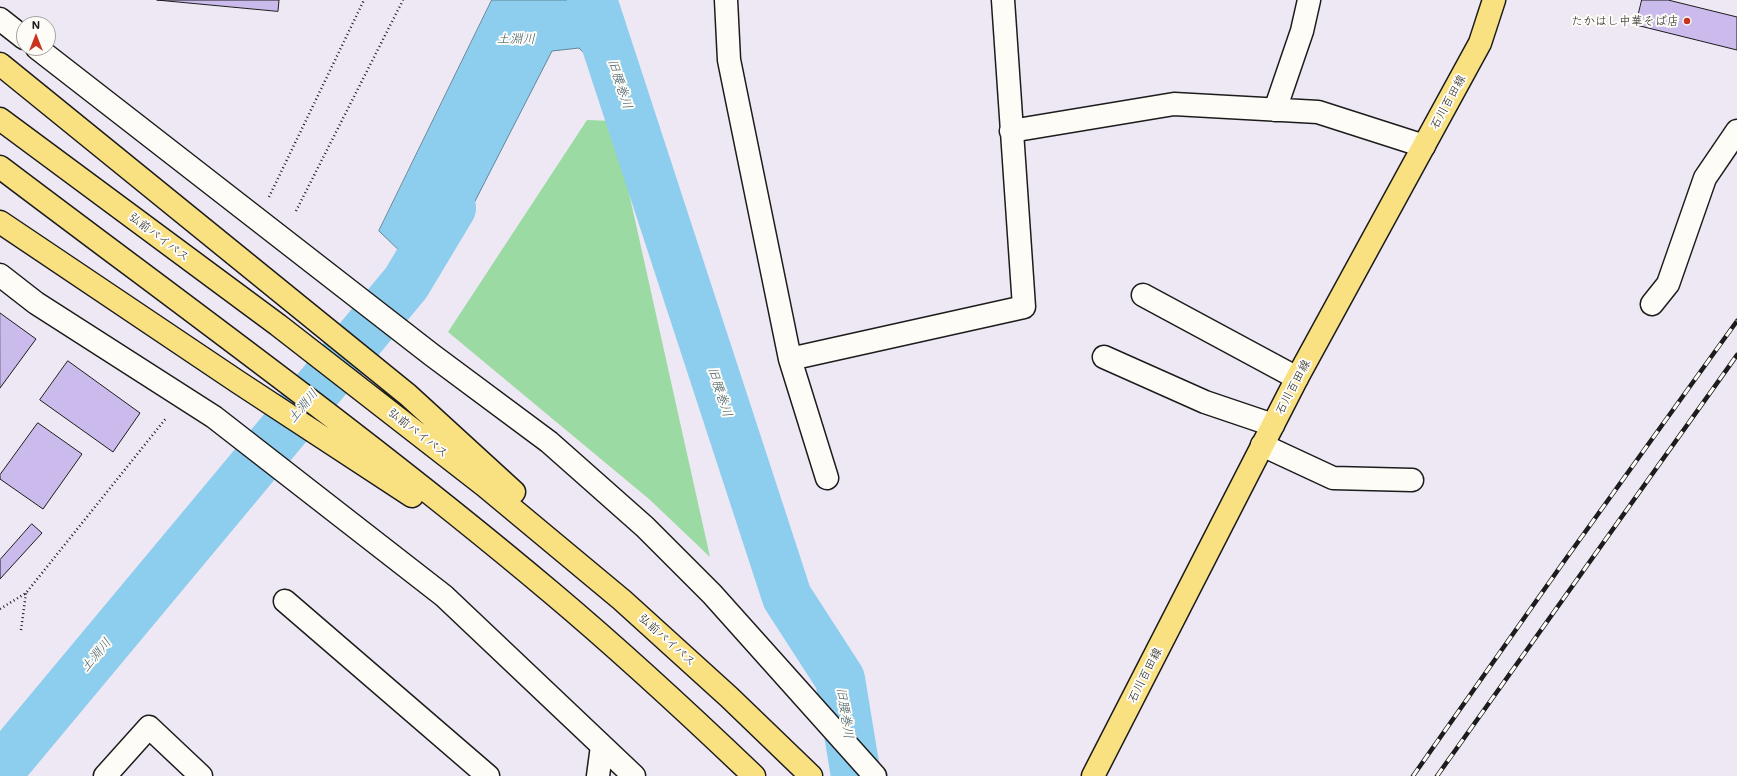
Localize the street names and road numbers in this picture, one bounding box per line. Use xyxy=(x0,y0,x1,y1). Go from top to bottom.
street label: 石川百田線 xyxy=(1427,72,1469,132)
street label: 弘前バイパス xyxy=(126,210,192,264)
street label: 石川百田線 xyxy=(1273,357,1313,417)
street label: 弘前バイパス xyxy=(385,405,451,461)
street label: 弘前バイパス xyxy=(635,611,699,669)
street label: 石川百田線 xyxy=(1125,645,1165,705)

